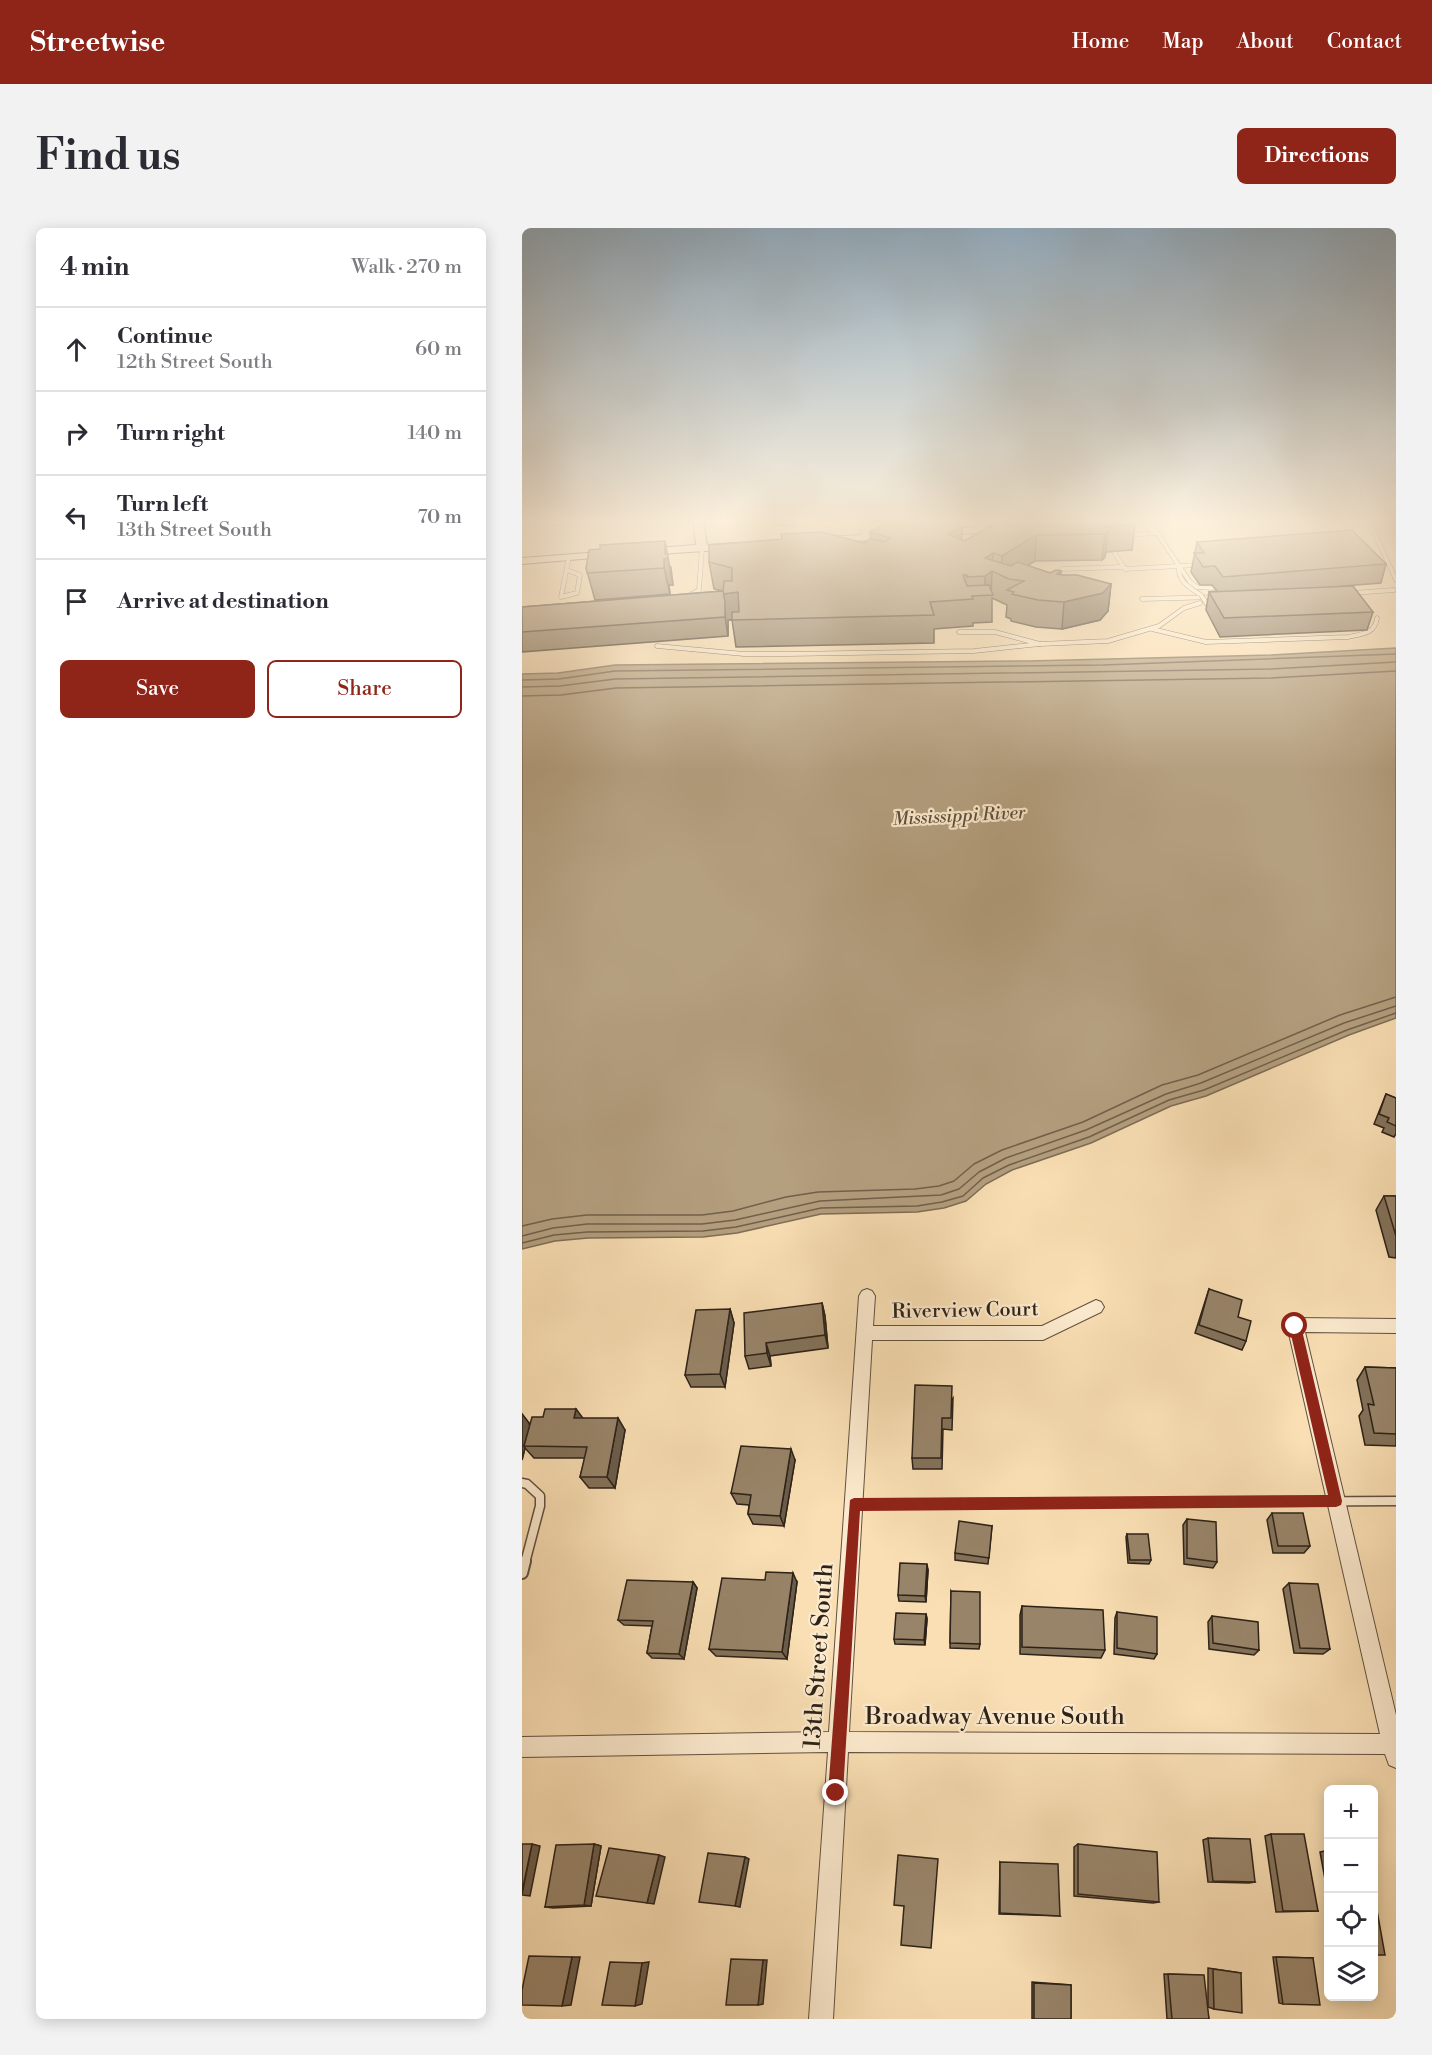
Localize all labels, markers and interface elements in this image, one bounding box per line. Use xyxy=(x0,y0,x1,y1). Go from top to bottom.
text: Streetwise xyxy=(30,25,165,60)
text: Home xyxy=(1072,29,1129,55)
text: Map xyxy=(1162,29,1204,55)
text: About xyxy=(1237,29,1294,55)
text: Contact xyxy=(1327,29,1402,55)
button: Directions xyxy=(1237,128,1396,184)
text: Find us xyxy=(36,130,180,183)
text: 4 min xyxy=(60,251,130,283)
text: Walk · 270 m xyxy=(351,255,462,280)
text: Continue xyxy=(117,323,213,350)
icon: ahead xyxy=(60,333,93,366)
text: 60 m xyxy=(415,337,462,362)
text: 12th Street South xyxy=(117,350,273,375)
icon: right xyxy=(60,417,93,450)
text: Turn right xyxy=(117,420,225,447)
text: 140 m xyxy=(407,421,462,446)
text: Turn left xyxy=(117,491,208,518)
icon: left xyxy=(60,501,93,534)
text: 70 m xyxy=(418,505,462,530)
text: 13th Street South xyxy=(117,518,272,543)
icon: arrive xyxy=(60,585,93,618)
text: Arrive at destination xyxy=(117,588,329,615)
button: Save xyxy=(60,660,255,718)
button: Share xyxy=(267,660,462,718)
water label: Mississippi River xyxy=(892,801,1026,831)
street label: Riverview Court xyxy=(891,1297,1039,1325)
route start xyxy=(1281,1312,1307,1338)
street label: 13th Street South xyxy=(798,1562,840,1750)
street label: Broadway Avenue South xyxy=(864,1702,1125,1732)
route end xyxy=(822,1779,848,1805)
map controls xyxy=(1324,1785,1378,2001)
button: + xyxy=(1324,1785,1378,1839)
button: − xyxy=(1324,1839,1378,1893)
button: locate xyxy=(1324,1893,1378,1947)
button: layers xyxy=(1324,1947,1378,2001)

